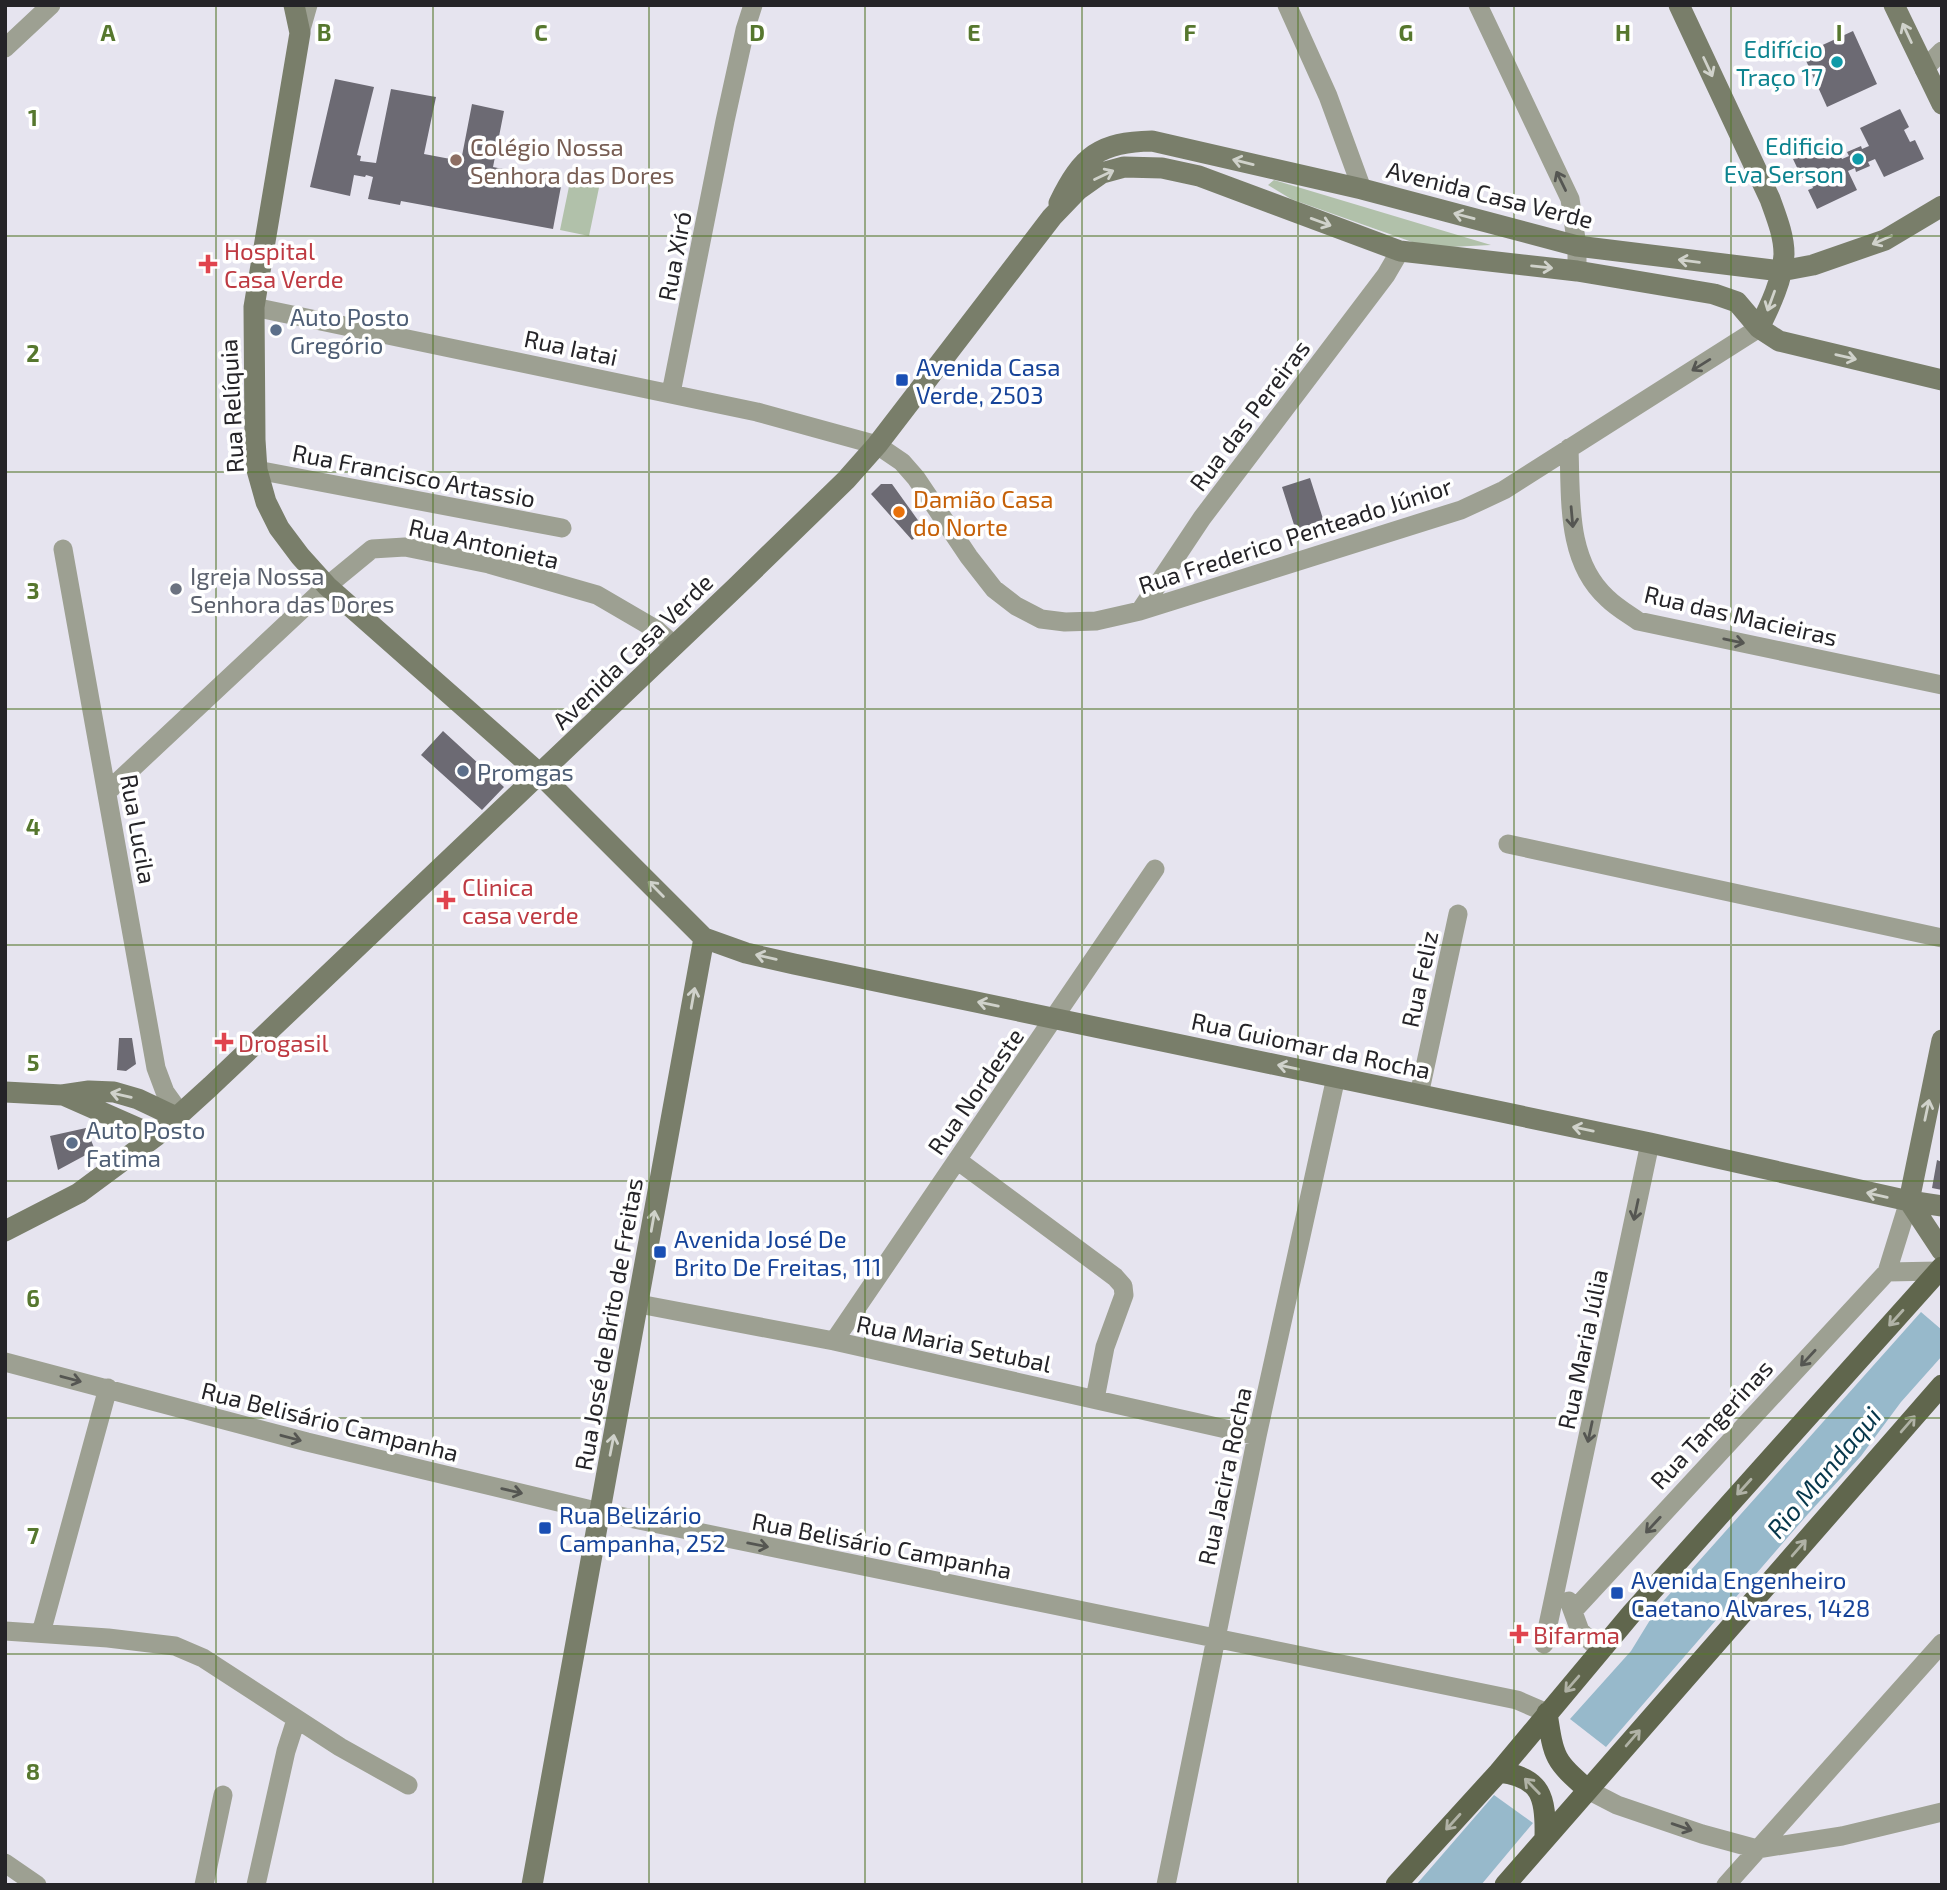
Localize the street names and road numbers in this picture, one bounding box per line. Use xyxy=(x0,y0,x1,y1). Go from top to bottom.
street label: Avenida Casa Verde xyxy=(1384,154,1596,234)
street label: Rua Xiró xyxy=(651,209,697,303)
street label: Rua Iatai xyxy=(522,323,620,371)
street label: Rua das Pereiras xyxy=(1183,334,1315,496)
street label: Rua Relíquia xyxy=(213,338,249,474)
street label: Rua Francisco Artassio xyxy=(290,437,538,513)
street label: Rua Frederico Penteado Júnior xyxy=(1135,470,1456,599)
street label: Rua Antonieta xyxy=(406,512,562,574)
street label: Avenida Casa Verde xyxy=(546,567,718,735)
street label: Rua das Macieiras xyxy=(1642,579,1840,651)
street label: Rua Lucila xyxy=(115,772,163,886)
street label: Rua Feliz xyxy=(1395,928,1443,1030)
street label: Rua Guiomar da Rocha xyxy=(1189,1006,1433,1084)
street label: Rua Nordeste xyxy=(921,1022,1029,1160)
street label: Rua José de Brito de Freitas xyxy=(568,1175,648,1473)
street label: Rua Maria Júlia xyxy=(1551,1266,1613,1432)
street label: Rua Maria Setubal xyxy=(854,1308,1054,1378)
street label: Rua Tangerinas xyxy=(1644,1353,1778,1495)
street label: Rua Belisário Campanha xyxy=(198,1375,462,1467)
street label: Rua Jacira Rocha xyxy=(1191,1384,1257,1568)
street label: Rua Belisário Campanha xyxy=(750,1506,1014,1584)

